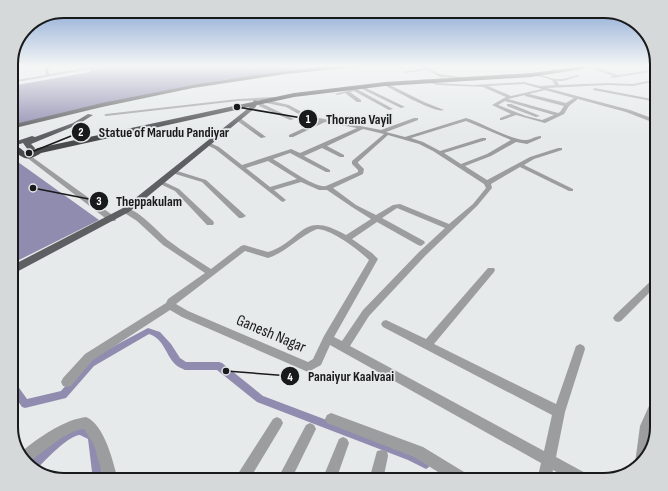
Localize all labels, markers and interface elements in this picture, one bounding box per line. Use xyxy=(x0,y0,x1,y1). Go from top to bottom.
callout: Thorana Vayil xyxy=(298,106,399,132)
text: Thorana Vayil xyxy=(326,111,392,128)
text: 1 xyxy=(306,112,311,127)
callout: Statue of Marudu Pandiyar xyxy=(71,119,237,145)
text: Statue of Marudu Pandiyar xyxy=(99,124,230,141)
text: 2 xyxy=(78,125,84,140)
callout: Theppakulam xyxy=(89,188,190,214)
text: Theppakulam xyxy=(116,193,182,210)
text: 3 xyxy=(96,194,102,209)
street label: Ganesh Nagar xyxy=(233,311,309,357)
callout: Panaiyur Kaalvaai xyxy=(280,363,403,389)
text: Panaiyur Kaalvaai xyxy=(308,368,394,385)
text: 4 xyxy=(287,370,293,385)

